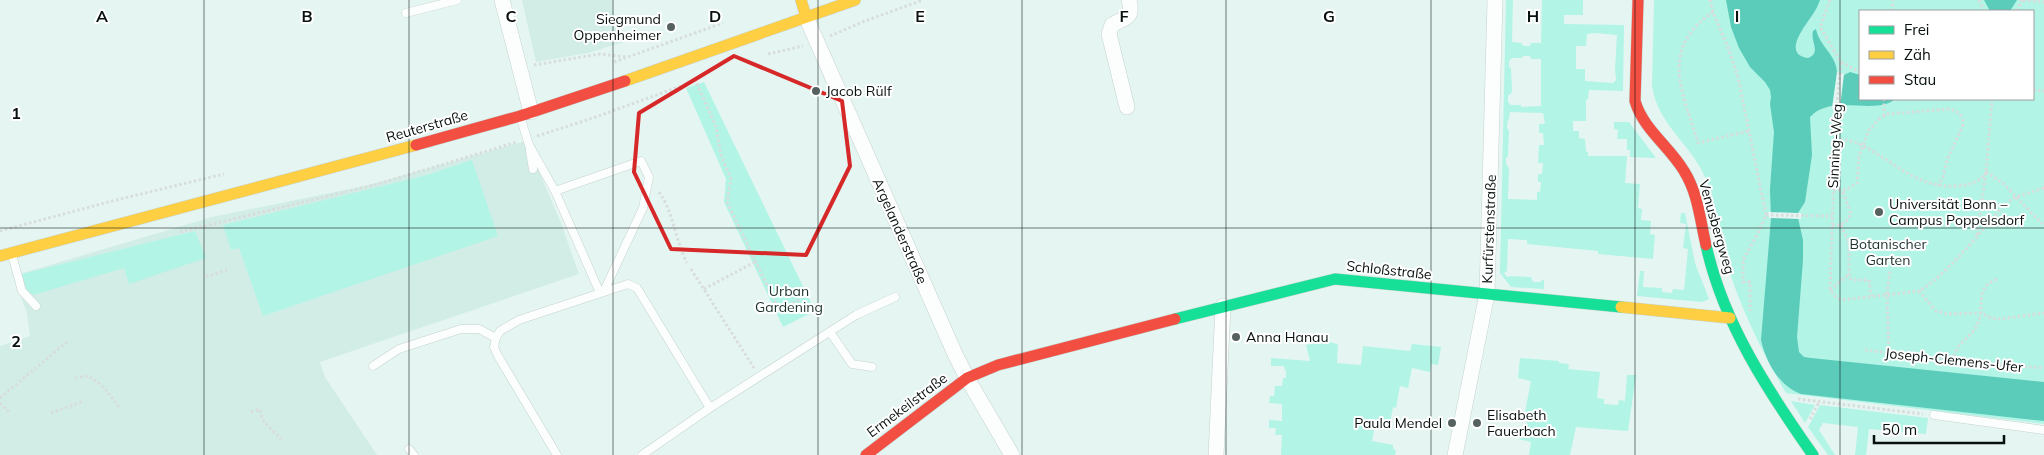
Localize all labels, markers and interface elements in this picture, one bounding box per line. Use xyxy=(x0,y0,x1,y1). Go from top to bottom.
text: A xyxy=(96,6,108,26)
text: B xyxy=(301,6,313,26)
text: C xyxy=(506,6,517,26)
text: D xyxy=(709,6,721,26)
text: E xyxy=(915,6,925,26)
text: F xyxy=(1119,6,1129,26)
text: G xyxy=(1323,6,1335,26)
text: H xyxy=(1527,6,1539,26)
text: I xyxy=(1735,6,1739,26)
place label: Siegmund Oppenheimer xyxy=(573,10,662,44)
legend xyxy=(1859,10,2034,100)
text: Frei xyxy=(1904,20,1929,39)
marker: Siegmund Oppenheimer xyxy=(665,21,677,33)
text: Zäh xyxy=(1904,45,1931,64)
text: Stau xyxy=(1904,70,1936,89)
place label: Jacob Rülf xyxy=(826,82,892,100)
marker: Jacob Rülf xyxy=(810,85,822,97)
text: 1 xyxy=(11,103,21,123)
street label: Sinning-Weg xyxy=(1824,103,1846,189)
street label: Reuterstraße xyxy=(384,106,470,146)
street label: Kurfürstenstraße xyxy=(1478,174,1500,284)
street label: Argelanderstraße xyxy=(869,175,931,287)
street label: Venusbergweg xyxy=(1695,178,1739,276)
place label: Universität Bonn – Campus Poppelsdorf xyxy=(1889,195,2024,229)
marker: Universität Bonn – Campus Poppelsdorf xyxy=(1873,206,1885,218)
park label: Botanischer Garten xyxy=(1849,235,1927,269)
street label: Schloßstraße xyxy=(1345,257,1433,283)
park label: Urban Gardening xyxy=(755,282,823,316)
place label: Anna Hanau xyxy=(1246,328,1329,346)
text: 2 xyxy=(11,331,21,351)
marker: Anna Hanau xyxy=(1230,331,1242,343)
street label: Joseph-Clemens-Ufer xyxy=(1884,344,2025,376)
street label: Ermekeilstraße xyxy=(863,369,951,441)
place label: Elisabeth Fauerbach xyxy=(1487,406,1556,440)
scale bar xyxy=(1874,412,2004,444)
place label: Paula Mendel xyxy=(1354,414,1442,432)
marker: Paula Mendel xyxy=(1446,417,1458,429)
marker: Elisabeth Fauerbach xyxy=(1471,417,1483,429)
text: 50 m xyxy=(1882,420,1917,439)

